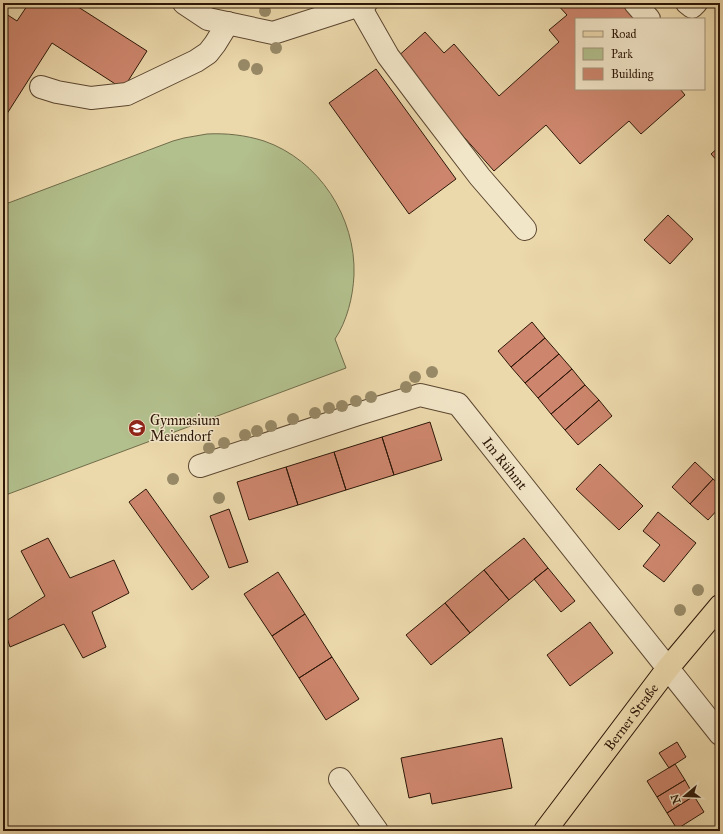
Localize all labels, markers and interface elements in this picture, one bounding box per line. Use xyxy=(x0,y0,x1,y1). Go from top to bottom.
legend xyxy=(575,18,705,90)
text: Road xyxy=(611,27,637,41)
text: Park xyxy=(611,47,633,61)
text: Building xyxy=(611,67,654,82)
place label: Gymnasium Meiendorf xyxy=(150,412,220,445)
school or university icon: Gymnasium Meiendorf xyxy=(127,418,147,438)
street label: Im Rühmt xyxy=(479,434,531,493)
street label: Berner Straße xyxy=(601,680,662,754)
north arrow xyxy=(665,776,705,816)
text: N xyxy=(668,792,684,806)

